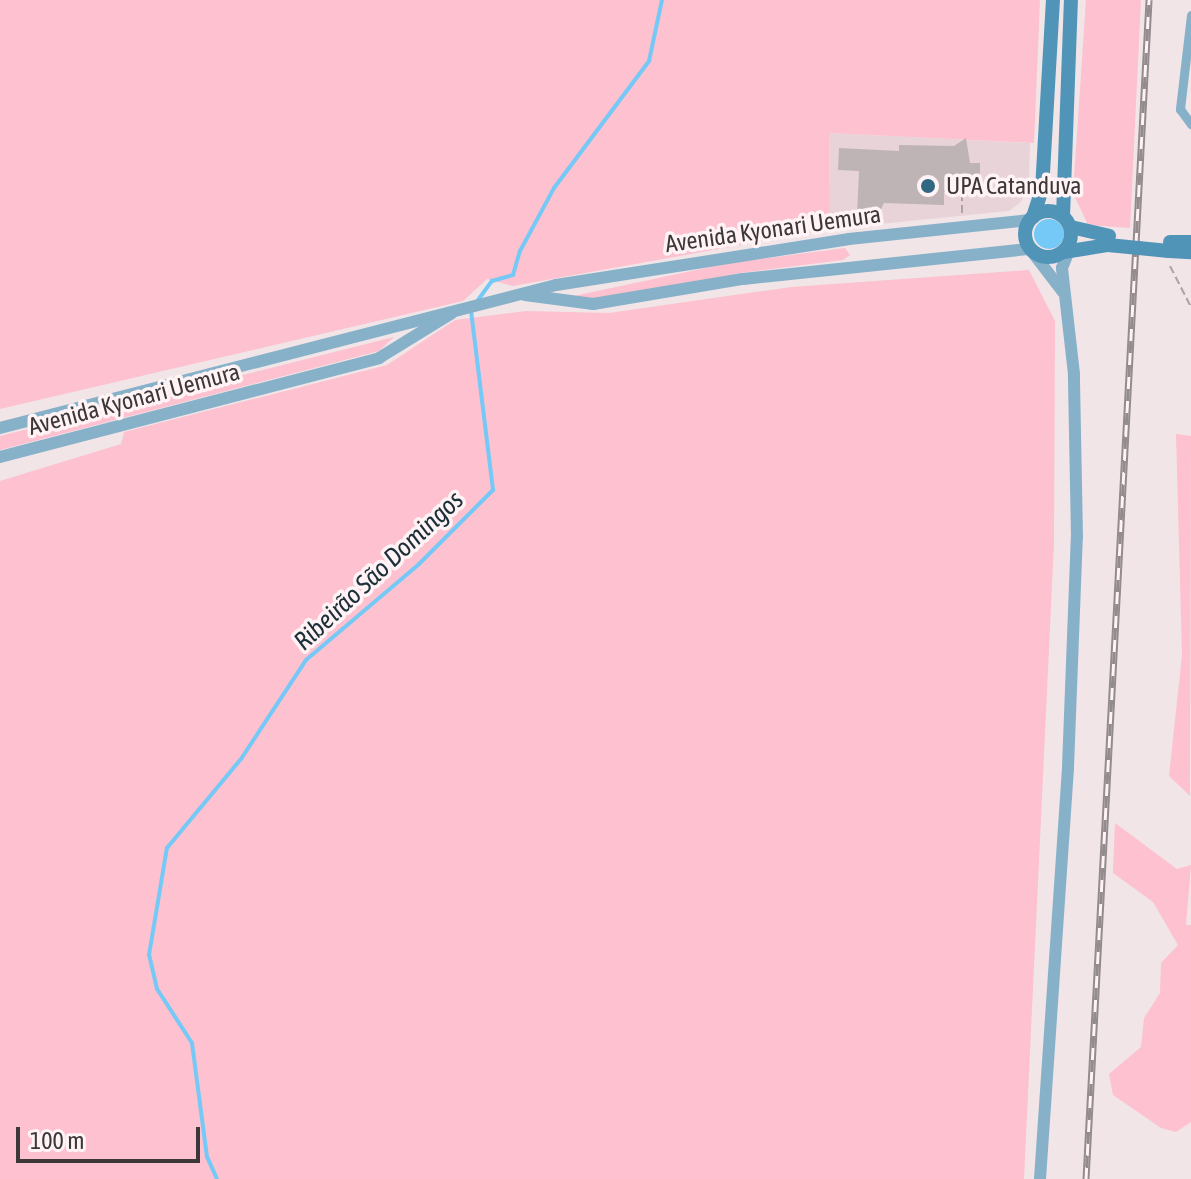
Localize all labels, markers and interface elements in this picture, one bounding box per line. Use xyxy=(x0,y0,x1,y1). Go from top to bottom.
place label: UPA Catanduva xyxy=(946,172,1081,200)
marker: UPA Catanduva xyxy=(917,175,939,197)
street label: Avenida Kyonari Uemura xyxy=(663,200,883,258)
street label: Avenida Kyonari Uemura xyxy=(25,357,243,441)
water label: Ribeirão São Domingos xyxy=(288,485,470,657)
scale bar xyxy=(20,1111,204,1161)
text: 100 m xyxy=(30,1127,84,1154)

